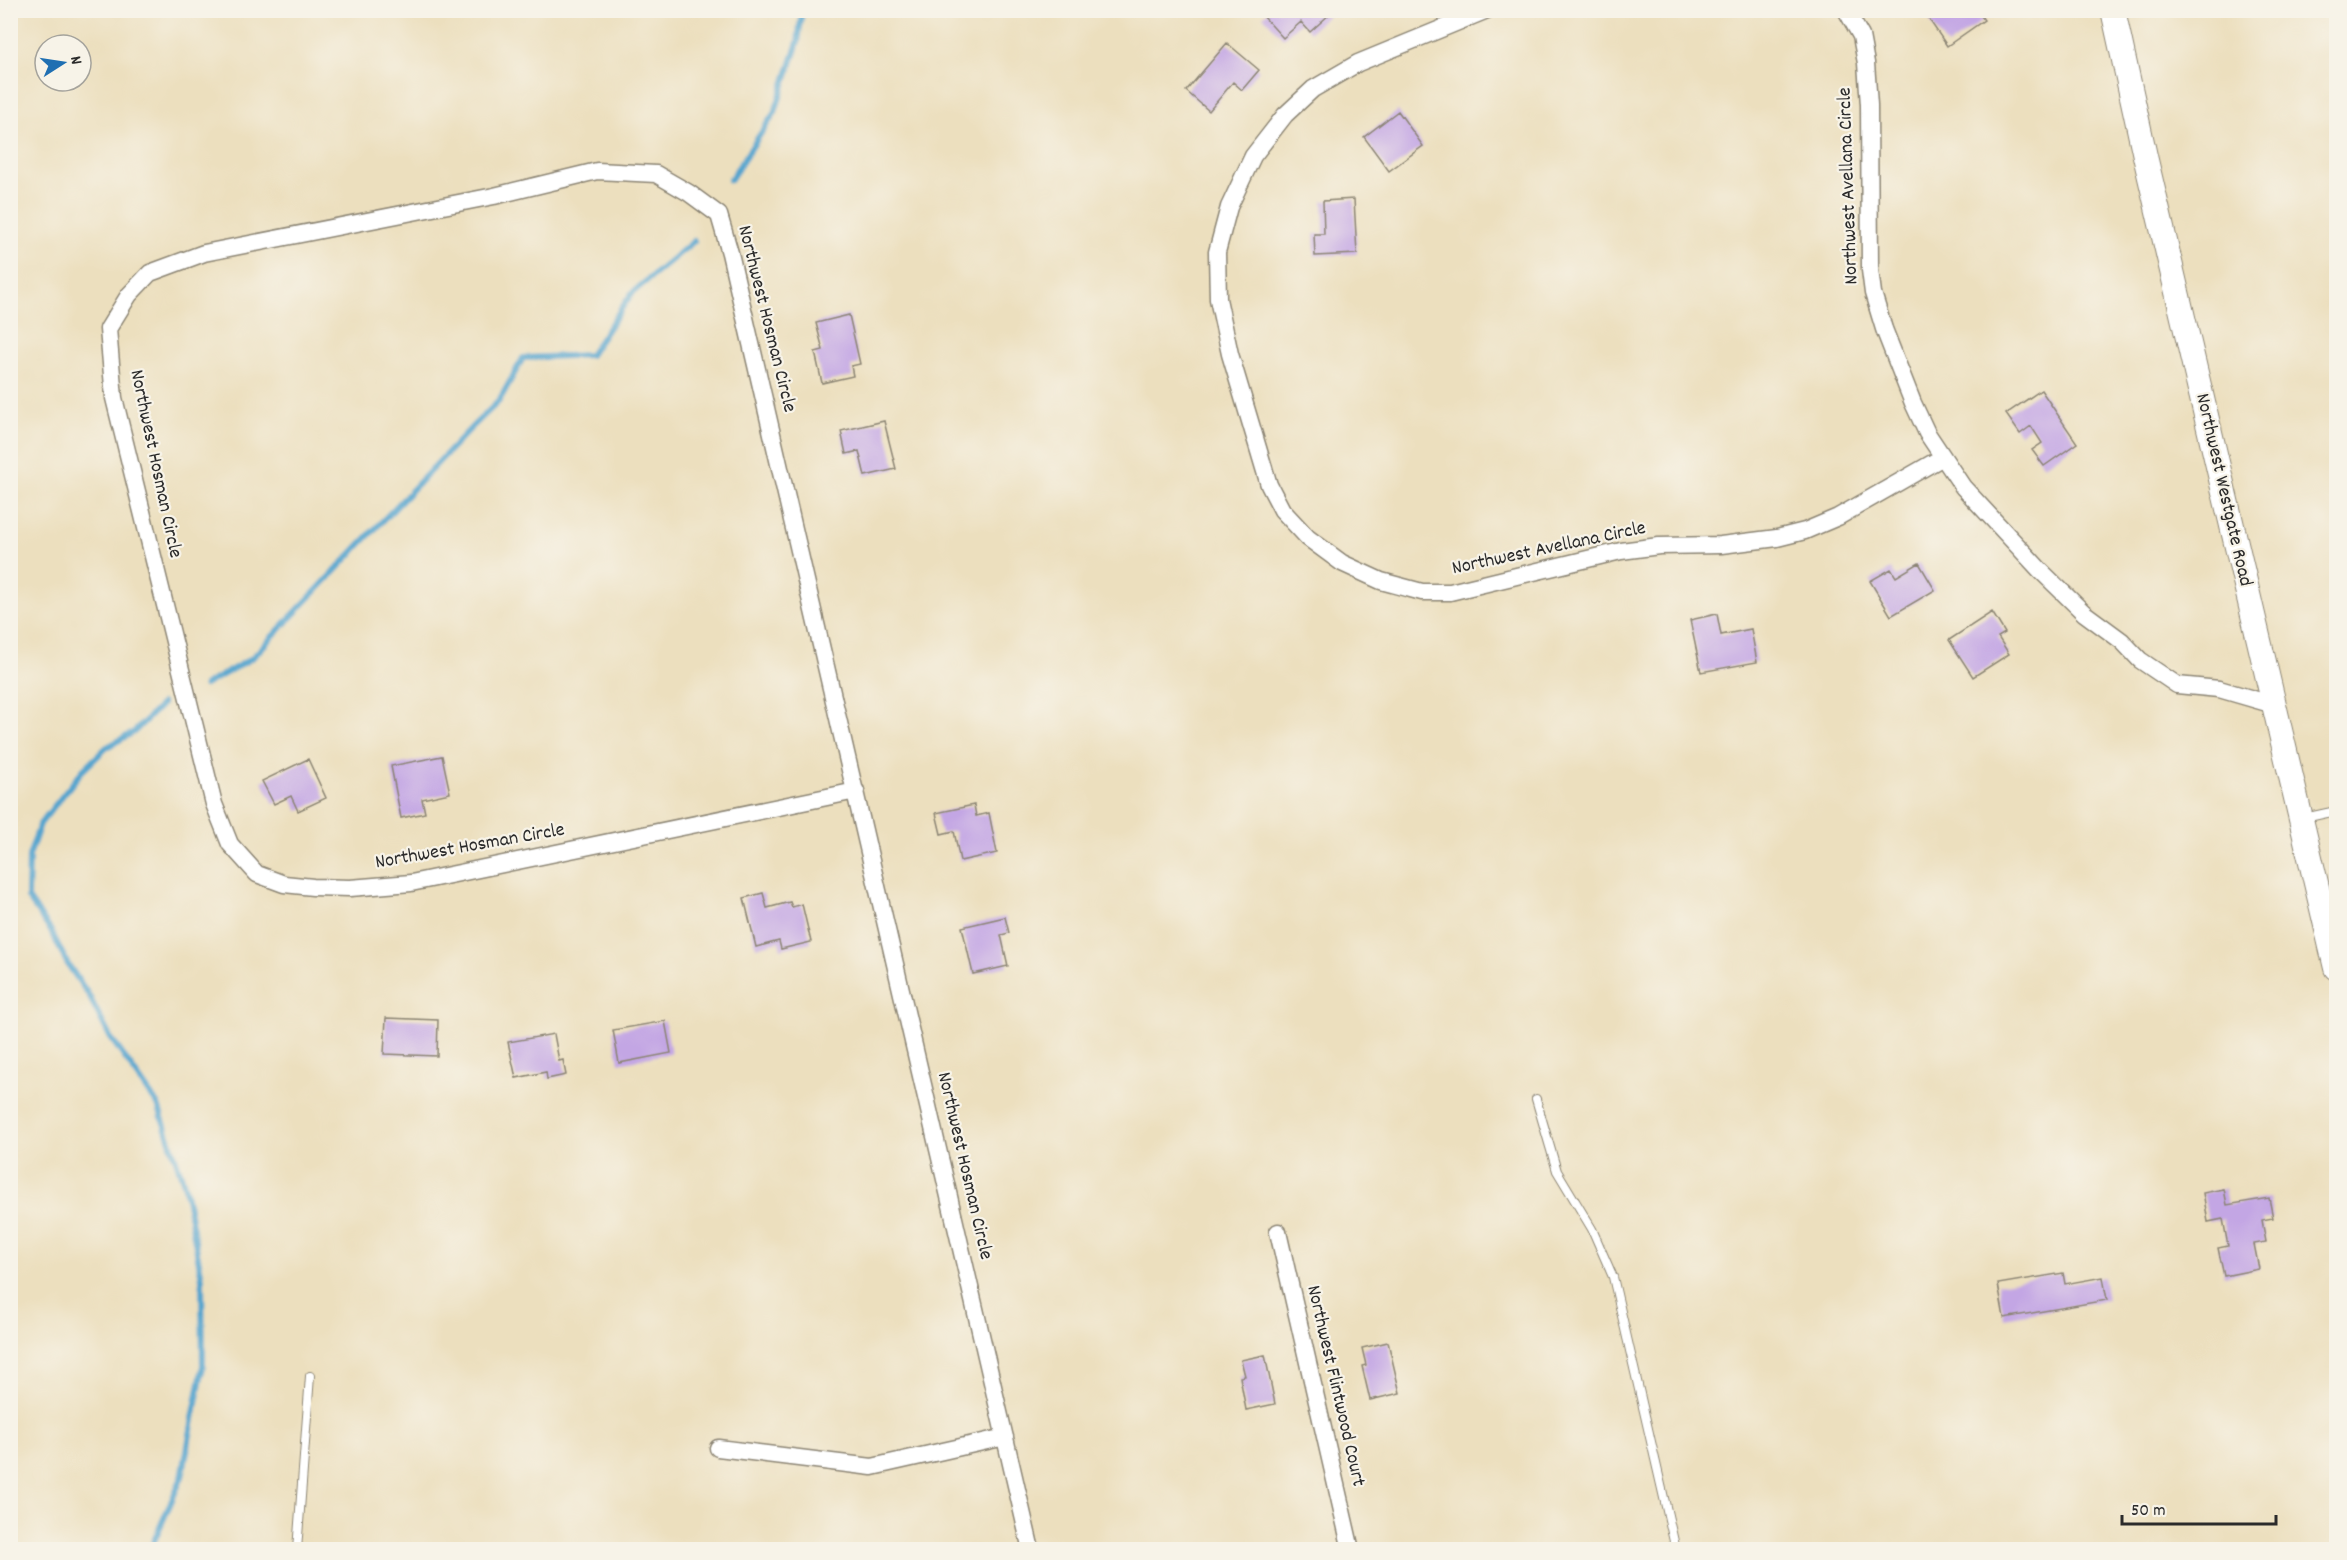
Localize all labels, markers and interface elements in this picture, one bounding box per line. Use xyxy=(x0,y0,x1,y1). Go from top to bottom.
north arrow xyxy=(33,33,93,93)
text: N xyxy=(63,54,87,67)
street label: Northwest Avellana Circle xyxy=(1832,87,1866,285)
street label: Northwest Hosman Circle xyxy=(729,223,803,416)
street label: Northwest Hosman Circle xyxy=(121,367,189,561)
street label: Northwest Westgate Road xyxy=(2187,391,2259,589)
street label: Northwest Avellana Circle xyxy=(1449,515,1649,583)
street label: Northwest Hosman Circle xyxy=(373,817,567,877)
street label: Northwest Hosman Circle xyxy=(929,1069,999,1263)
street label: Northwest Flintwood Court xyxy=(1298,1283,1372,1489)
scale bar xyxy=(2122,1488,2276,1526)
text: 50 m xyxy=(2131,1499,2166,1524)

